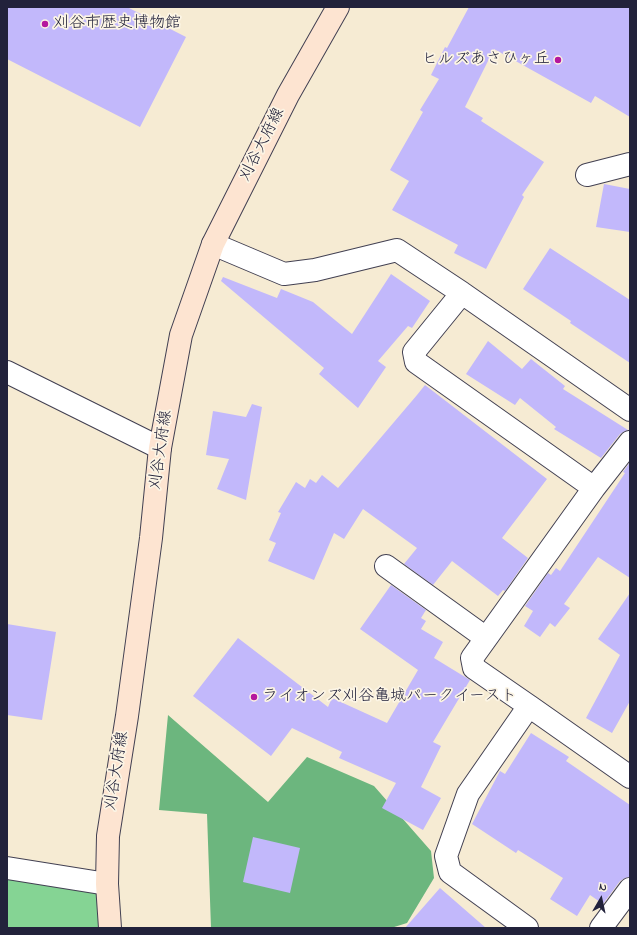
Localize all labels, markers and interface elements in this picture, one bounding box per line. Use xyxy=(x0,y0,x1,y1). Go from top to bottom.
place label: 刈谷市歴史博物館 xyxy=(53,14,181,34)
marker: 刈谷市歴史博物館 xyxy=(40,19,50,29)
place label: ヒルズあさひヶ丘 xyxy=(422,50,550,70)
marker: ヒルズあさひヶ丘 xyxy=(553,55,563,65)
street label: 刈谷大府線 xyxy=(236,105,290,185)
street label: 刈谷大府線 xyxy=(147,409,177,491)
place label: ライオンズ刈谷亀城パークイースト xyxy=(262,687,517,707)
marker: ライオンズ刈谷亀城パークイースト xyxy=(249,692,259,702)
street label: 刈谷大府線 xyxy=(102,730,134,812)
north arrow xyxy=(581,879,621,919)
text: N xyxy=(598,879,608,896)

